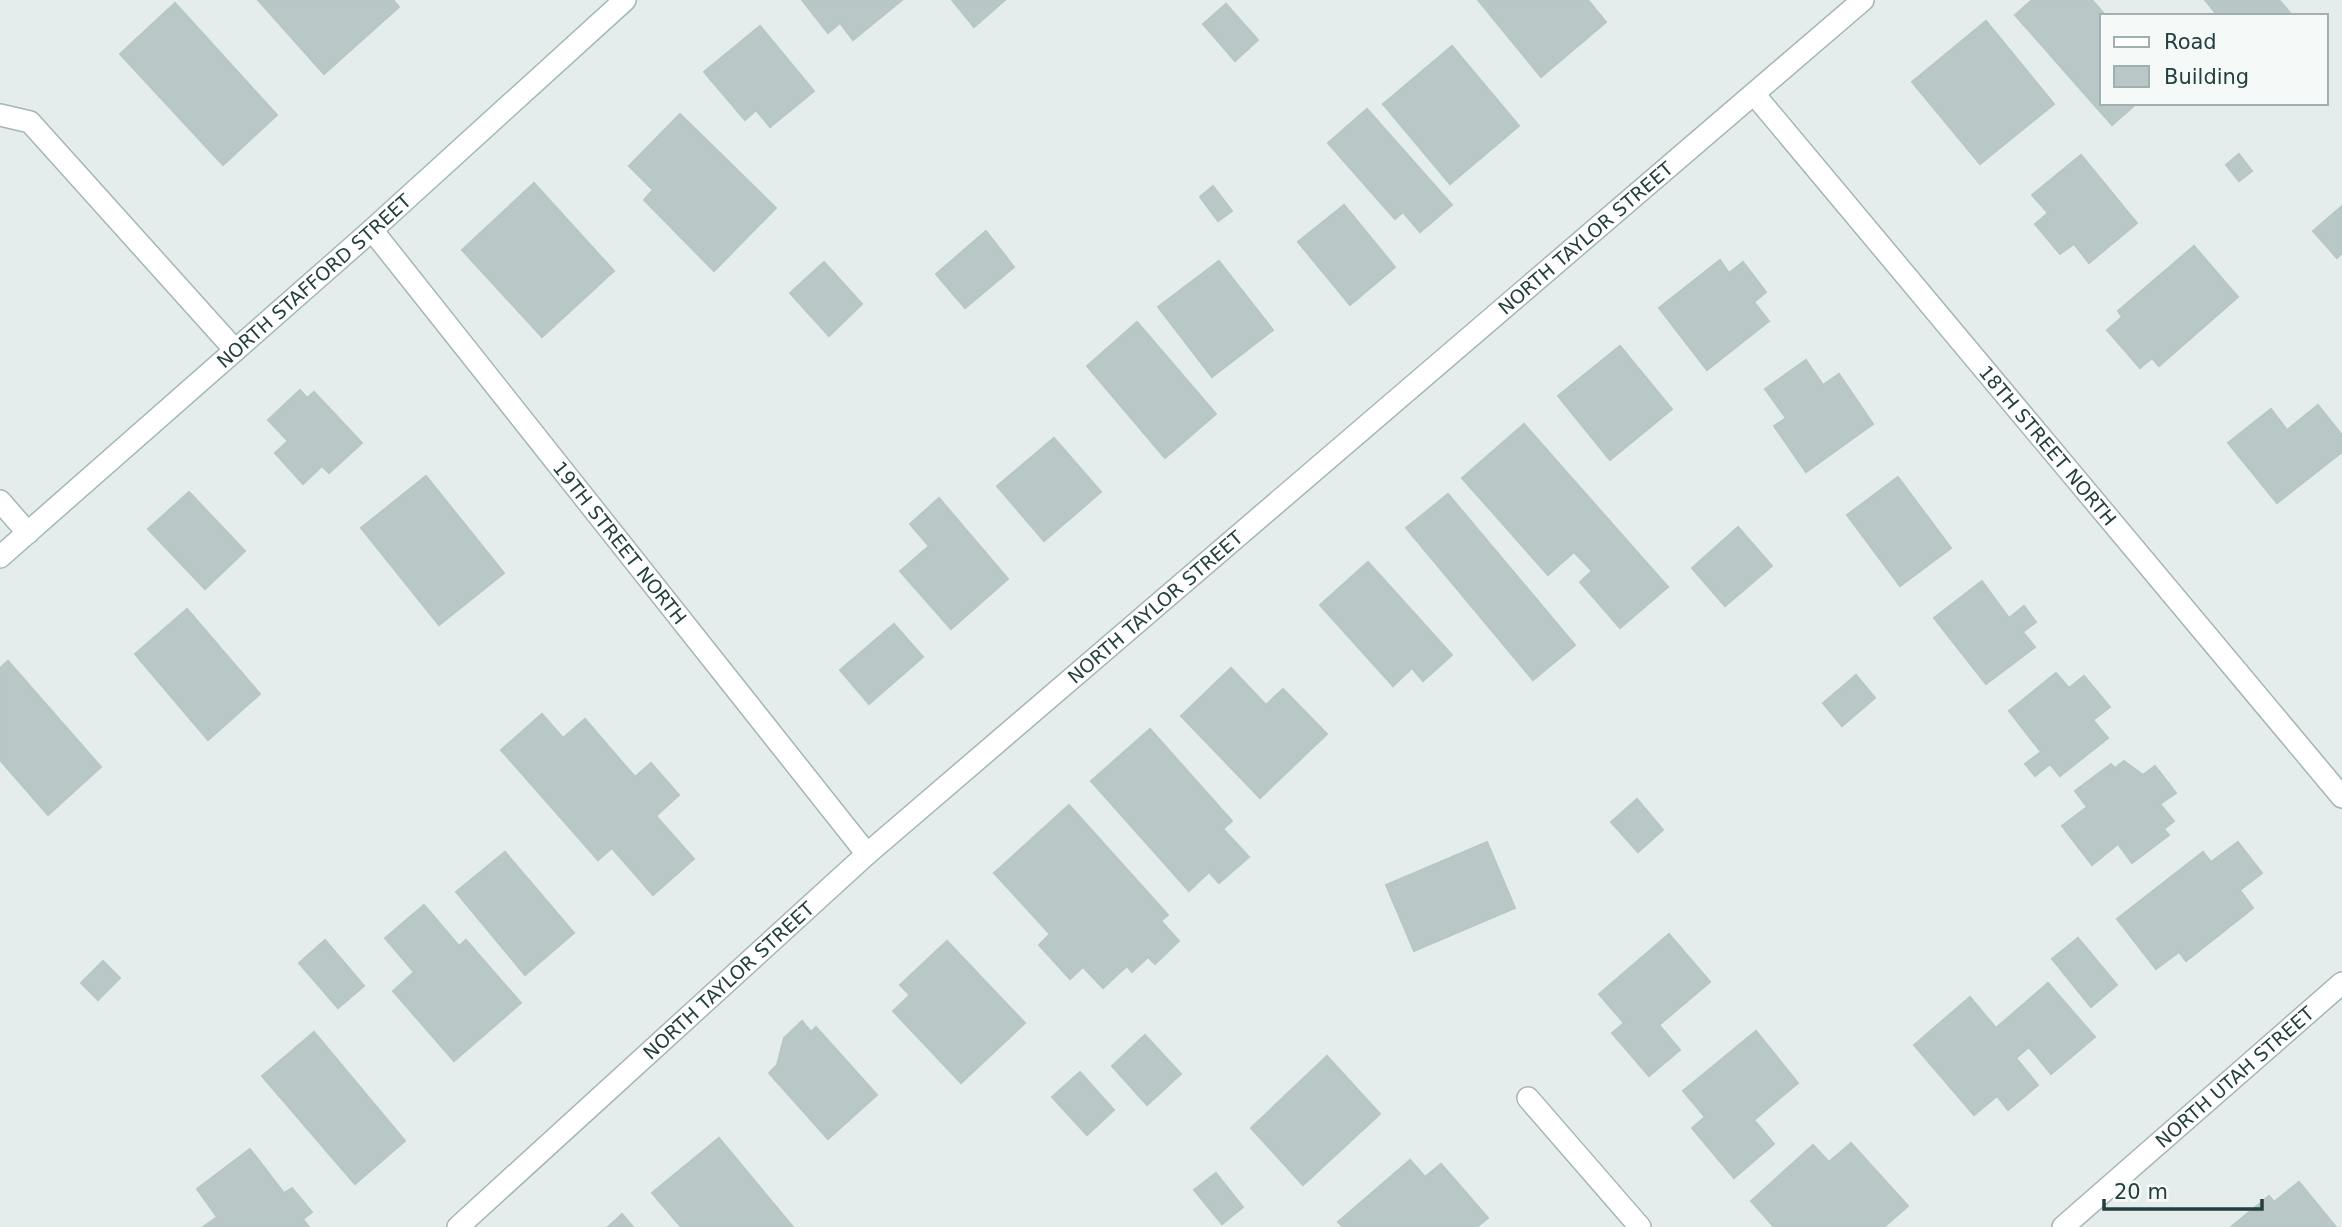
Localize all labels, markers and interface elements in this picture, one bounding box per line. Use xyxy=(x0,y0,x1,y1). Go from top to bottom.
legend xyxy=(2100,14,2328,105)
text: Road xyxy=(2164,30,2217,54)
text: Building xyxy=(2164,65,2249,89)
street label: NORTH TAYLOR STREET xyxy=(1494,157,1678,319)
street label: NORTH STAFFORD STREET xyxy=(212,189,416,372)
street label: 18TH STREET NORTH xyxy=(1975,361,2121,530)
street label: 19TH STREET NORTH xyxy=(549,457,691,628)
street label: NORTH TAYLOR STREET xyxy=(1063,526,1247,688)
street label: NORTH TAYLOR STREET xyxy=(639,897,818,1064)
street label: NORTH UTAH STREET xyxy=(2151,1002,2319,1152)
scale bar xyxy=(2104,1168,2262,1212)
text: 20 m xyxy=(2114,1180,2168,1204)

